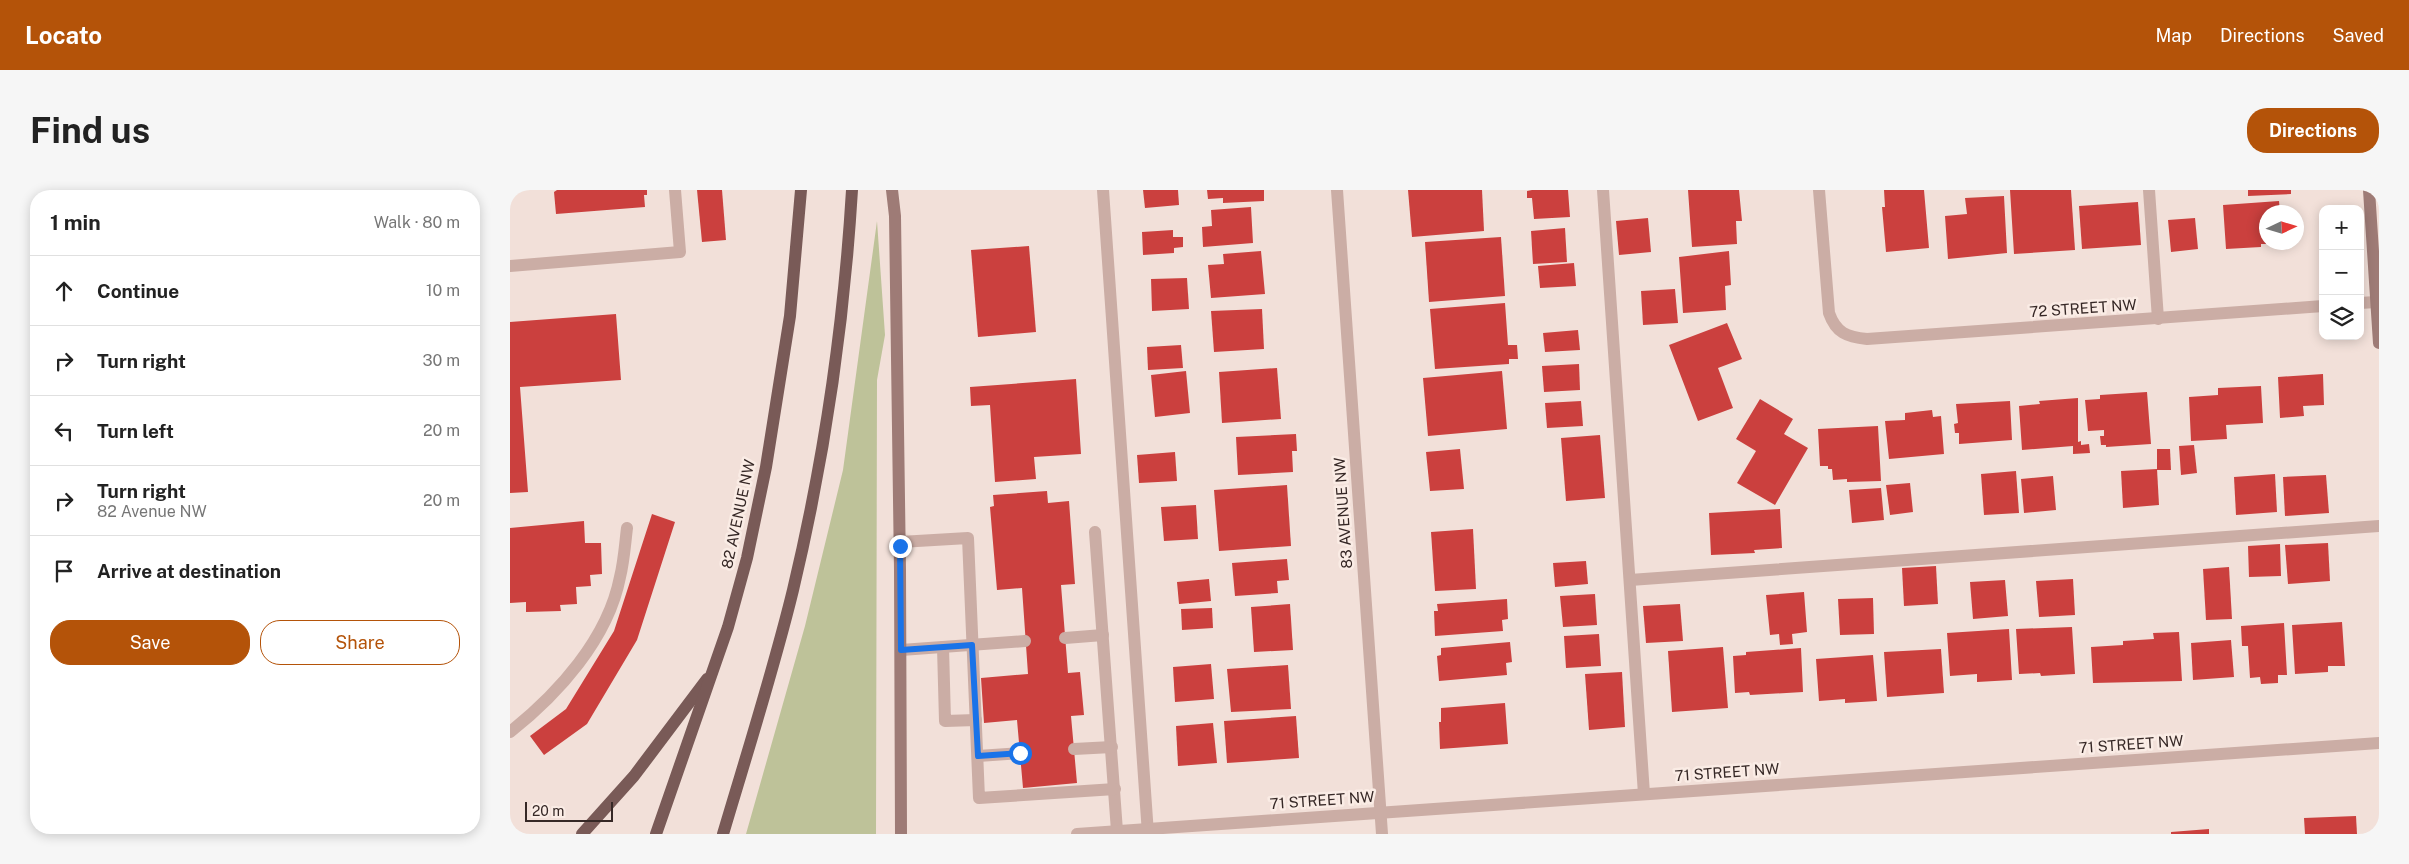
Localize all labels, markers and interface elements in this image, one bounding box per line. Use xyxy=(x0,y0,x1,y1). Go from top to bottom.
text: Locato xyxy=(25,21,102,49)
text: Map xyxy=(2155,25,2192,46)
text: Directions xyxy=(2220,25,2305,46)
text: Saved xyxy=(2333,25,2384,46)
button: Directions xyxy=(2247,108,2379,153)
text: Find us xyxy=(30,110,150,151)
north arrow xyxy=(2259,205,2304,250)
map controls xyxy=(2319,205,2364,340)
button: + xyxy=(2319,205,2364,250)
text: 1 min xyxy=(50,210,101,235)
text: Walk · 80 m xyxy=(374,213,460,232)
button: − xyxy=(2319,250,2364,295)
icon: ahead xyxy=(50,277,78,305)
text: Continue xyxy=(97,280,179,302)
text: 10 m xyxy=(426,281,460,300)
button: layers xyxy=(2319,295,2364,340)
street label: 72 STREET NW xyxy=(2029,296,2137,320)
icon: right xyxy=(50,347,78,375)
text: Turn right xyxy=(97,350,186,372)
text: 30 m xyxy=(423,351,460,370)
icon: left xyxy=(50,417,78,445)
text: Turn left xyxy=(97,420,174,442)
text: 20 m xyxy=(423,421,460,440)
street label: 83 AVENUE NW xyxy=(1331,457,1355,569)
street label: 82 AVENUE NW xyxy=(718,458,758,570)
text: Turn right xyxy=(97,480,186,502)
icon: right xyxy=(50,487,78,515)
text: 20 m xyxy=(423,491,460,510)
text: 82 Avenue NW xyxy=(97,502,207,521)
route end xyxy=(889,535,912,558)
icon: arrive xyxy=(50,557,78,585)
text: Arrive at destination xyxy=(97,560,281,582)
button: Save xyxy=(50,620,250,665)
button: Share xyxy=(260,620,460,665)
street label: 71 STREET NW xyxy=(2078,732,2184,756)
route start xyxy=(1009,742,1032,765)
street label: 71 STREET NW xyxy=(1674,760,1780,784)
street label: 71 STREET NW xyxy=(1269,788,1375,812)
scale bar xyxy=(525,799,612,822)
text: 20 m xyxy=(532,803,564,819)

